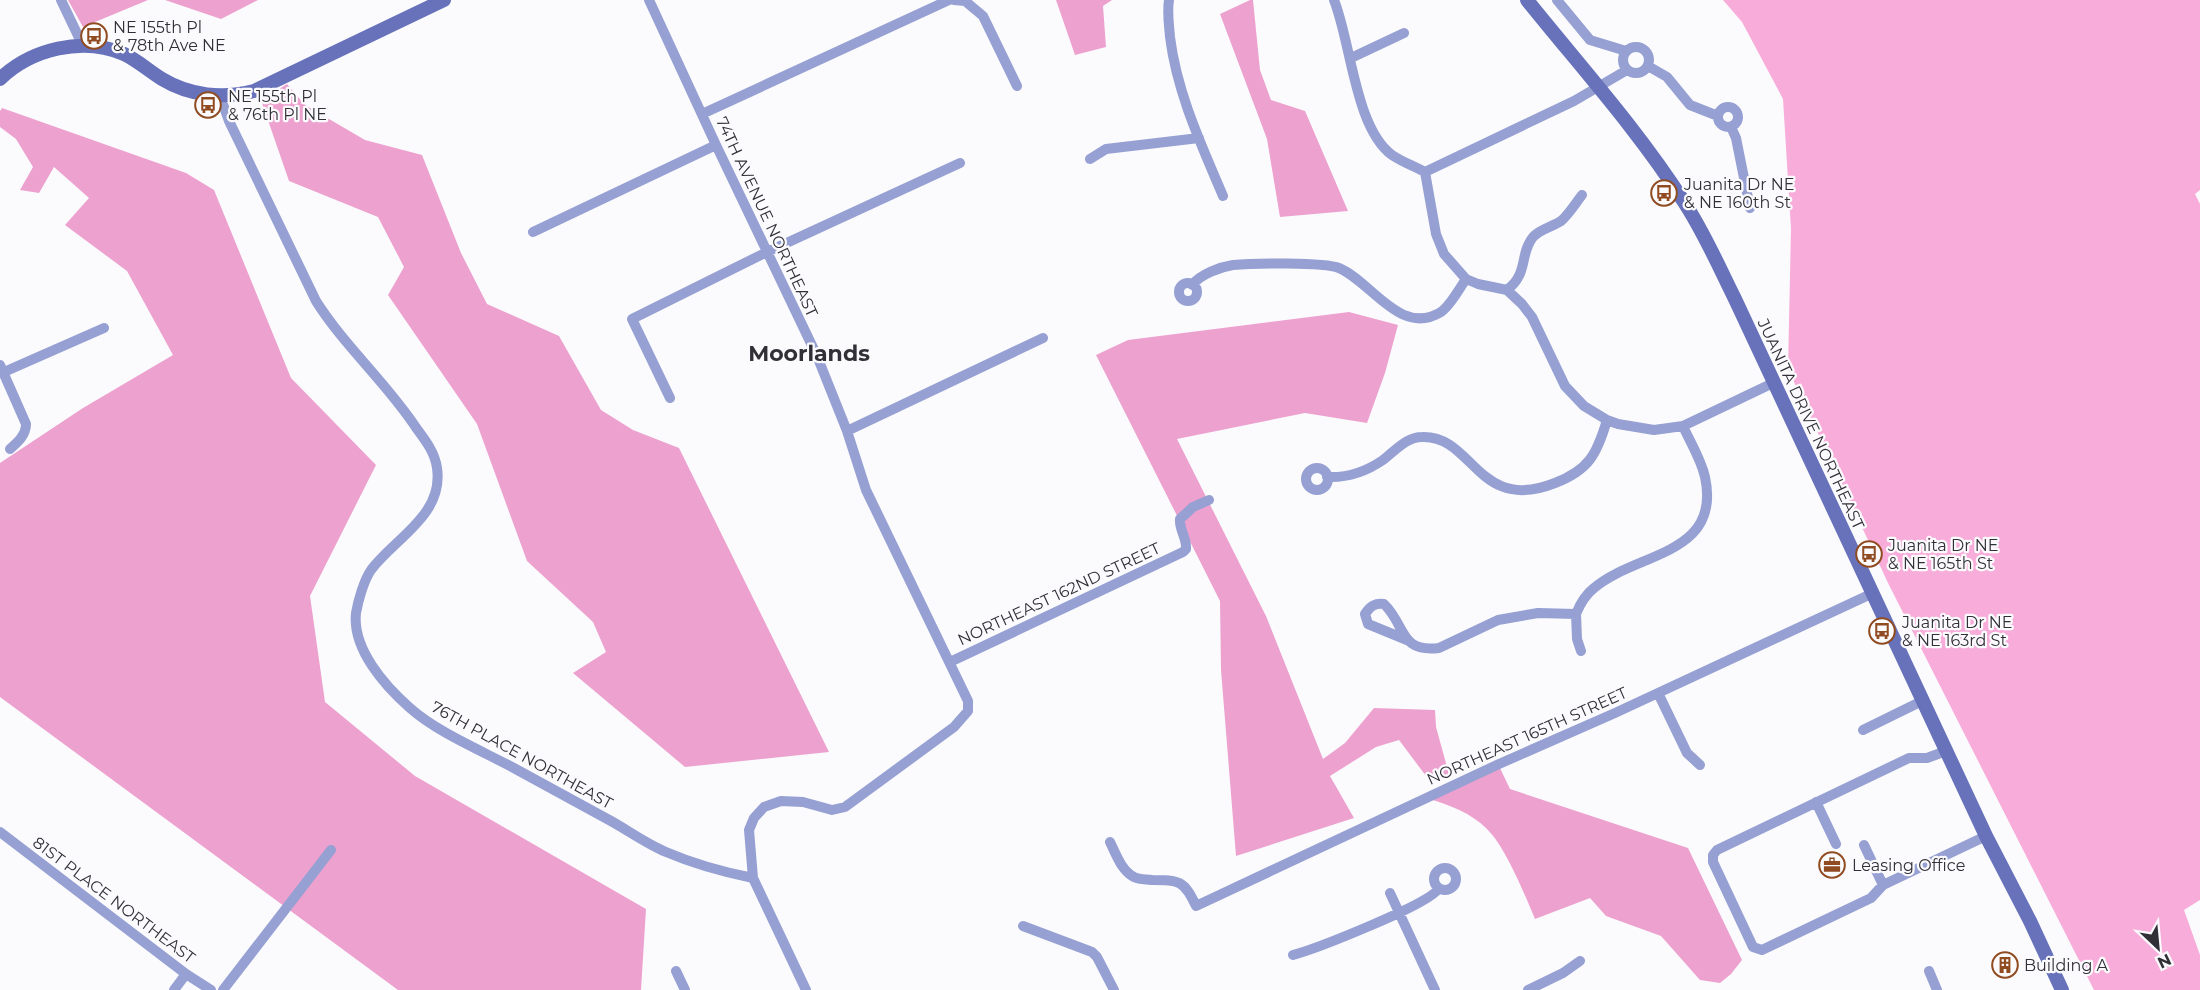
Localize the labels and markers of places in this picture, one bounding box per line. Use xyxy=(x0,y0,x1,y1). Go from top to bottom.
place label: NE 155th Pl & 78th Ave NE xyxy=(113,18,226,55)
bus stop icon: NE 155th Pl & 78th Ave NE xyxy=(79,21,109,51)
place label: NE 155th Pl & 76th Pl NE xyxy=(228,87,327,124)
bus stop icon: NE 155th Pl & 76th Pl NE xyxy=(193,90,223,120)
place label: Juanita Dr NE & NE 160th St xyxy=(1683,175,1795,212)
bus stop icon: Juanita Dr NE & NE 160th St xyxy=(1649,178,1679,208)
place label: Juanita Dr NE & NE 165th St xyxy=(1887,536,1999,573)
bus stop icon: Juanita Dr NE & NE 165th St xyxy=(1854,539,1884,569)
place label: Juanita Dr NE & NE 163rd St xyxy=(1901,613,2013,650)
bus stop icon: Juanita Dr NE & NE 163rd St xyxy=(1867,616,1897,646)
office icon: Leasing Office xyxy=(1817,850,1847,880)
place label: Leasing Office xyxy=(1852,856,1965,875)
building icon: Building A xyxy=(1990,950,2020,980)
place label: Building A xyxy=(2024,956,2109,975)

